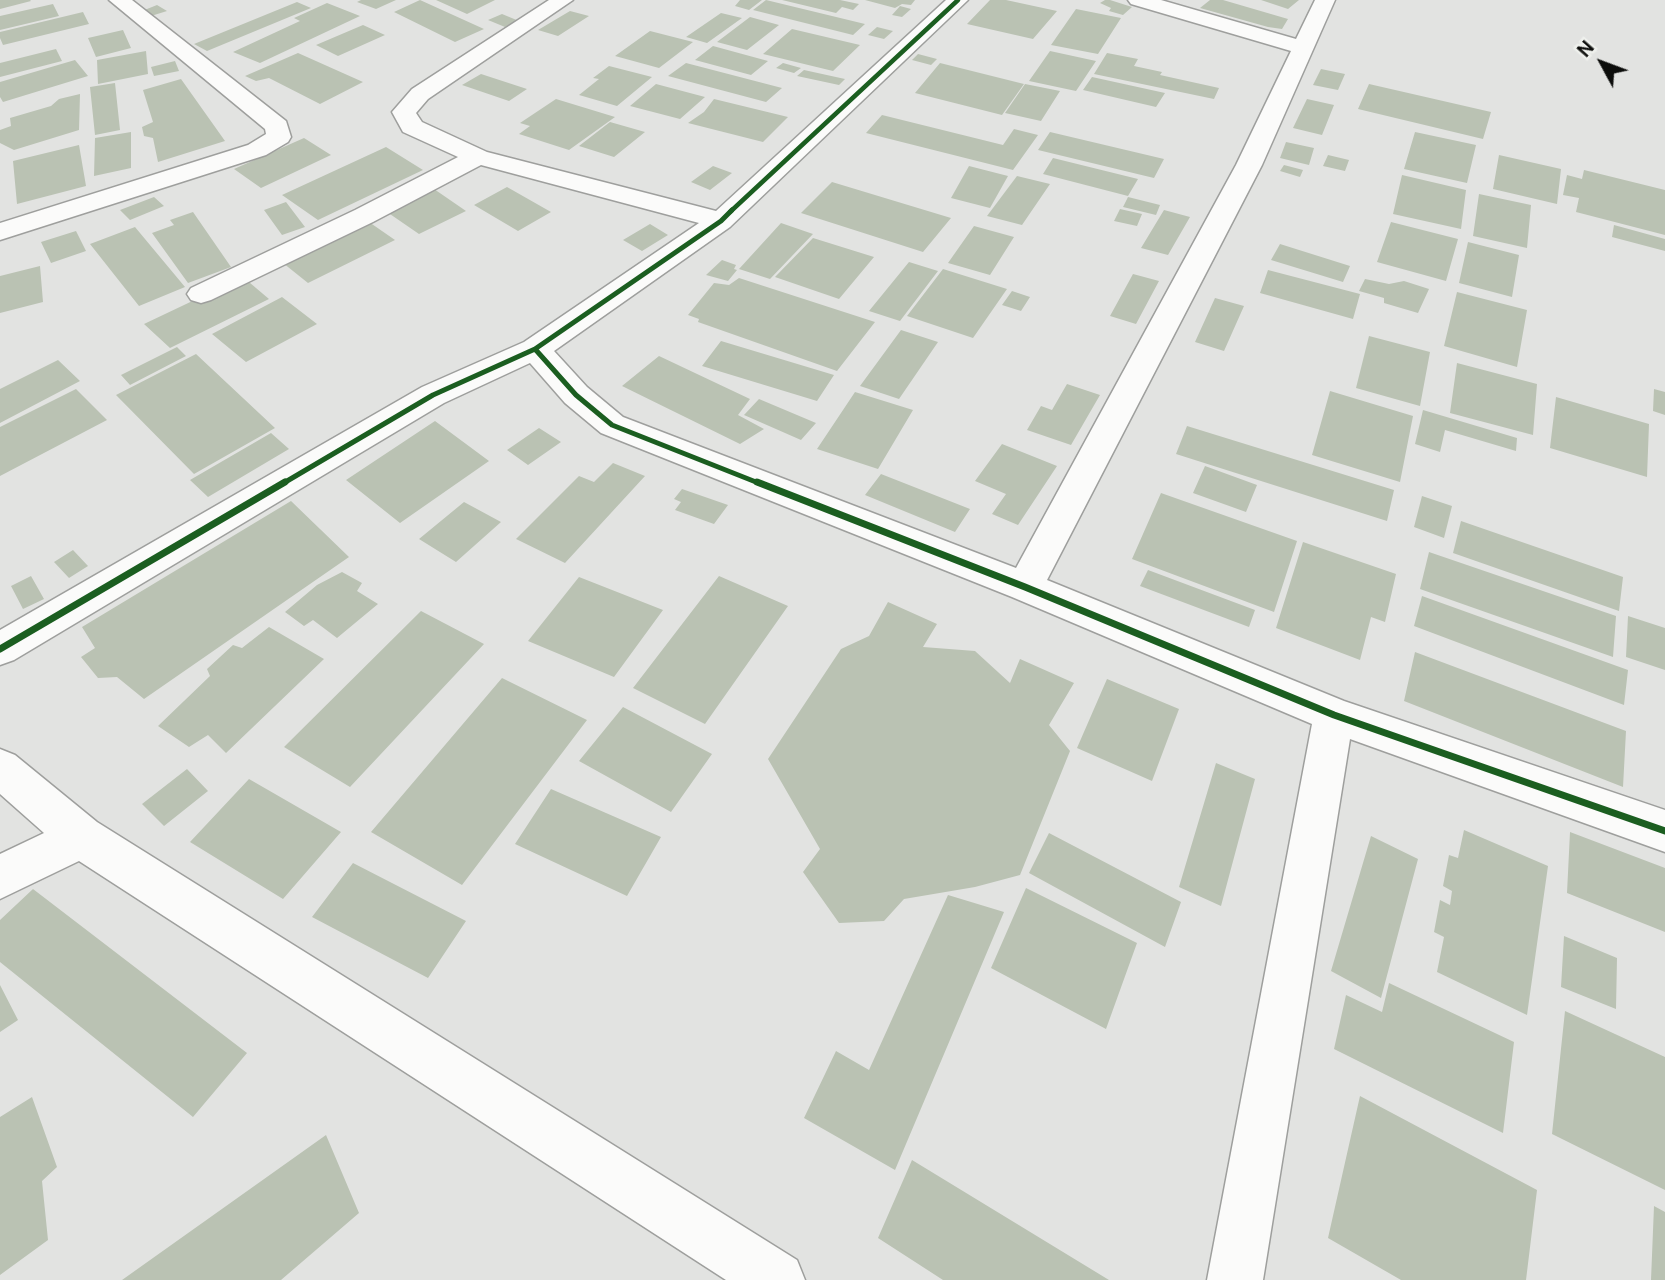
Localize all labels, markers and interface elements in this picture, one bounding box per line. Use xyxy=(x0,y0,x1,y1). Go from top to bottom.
north arrow xyxy=(1567,28,1637,98)
text: N xyxy=(1572,35,1600,62)

